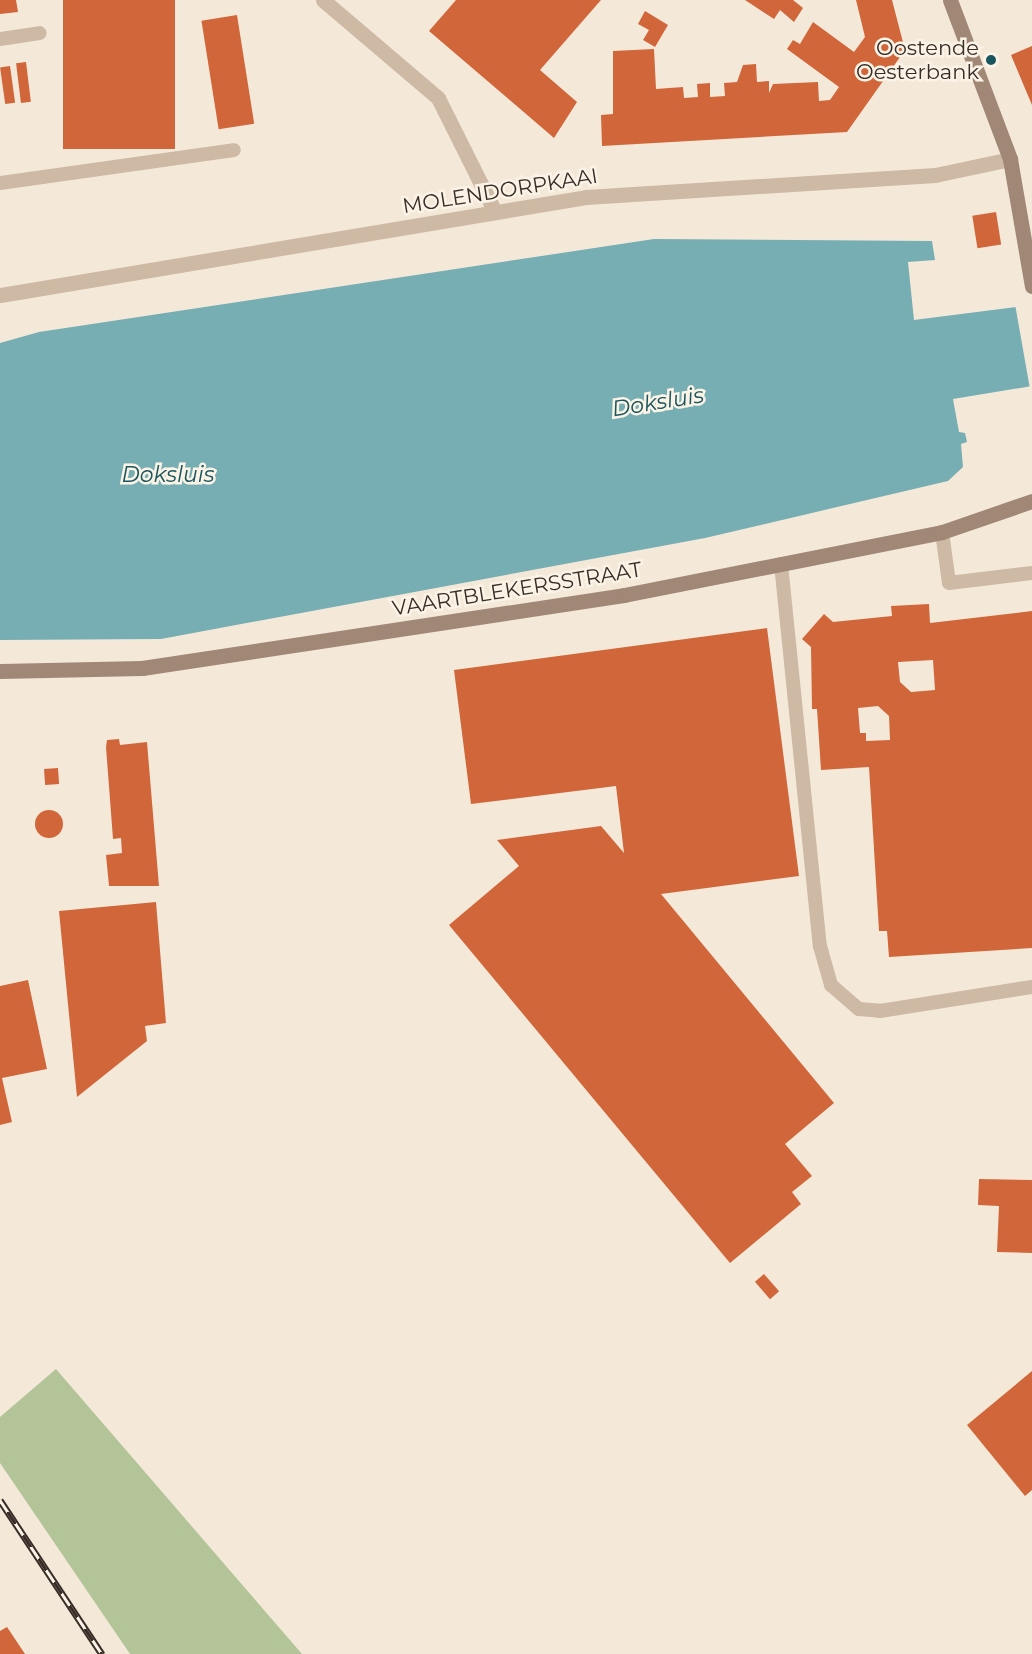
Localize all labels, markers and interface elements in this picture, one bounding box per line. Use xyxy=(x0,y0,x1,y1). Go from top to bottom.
place label: Oostende Oesterbank xyxy=(856,35,979,85)
marker: Oostende Oesterbank xyxy=(984,53,998,67)
street label: MOLENDORPKAAI xyxy=(401,163,599,219)
water label: Doksluis xyxy=(610,382,706,422)
water label: Doksluis xyxy=(122,462,214,488)
street label: VAARTBLEKERSSTRAAT xyxy=(391,557,643,621)

